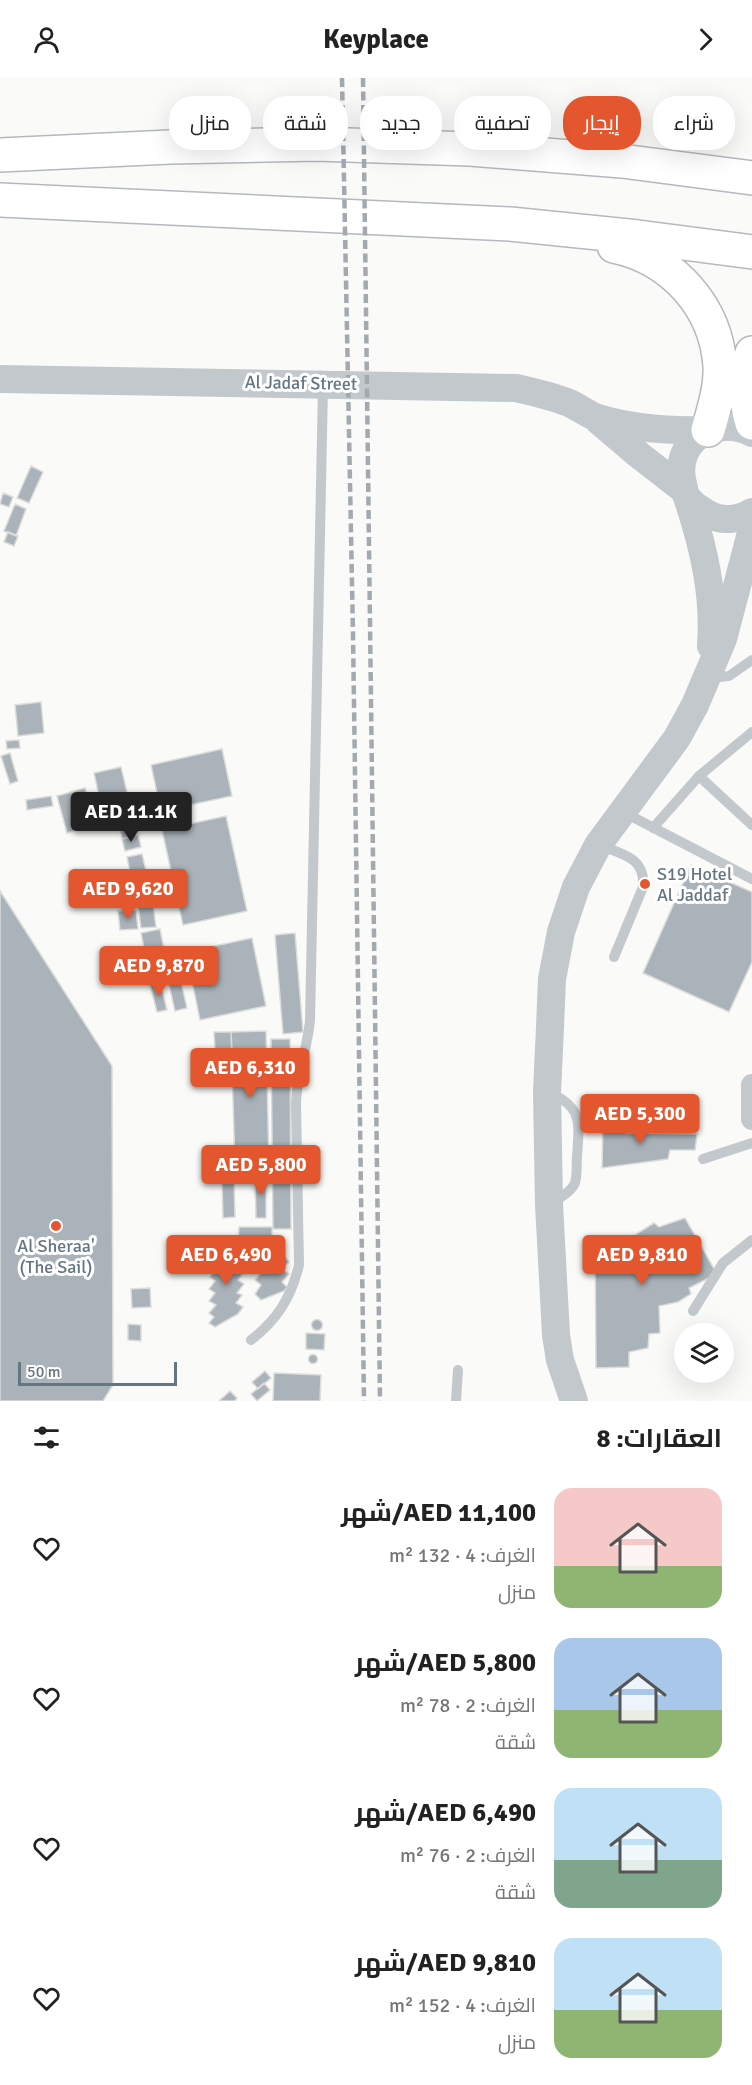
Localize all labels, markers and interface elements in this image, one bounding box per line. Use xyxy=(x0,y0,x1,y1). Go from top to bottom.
icon: person xyxy=(30,23,63,56)
text: Keyplace xyxy=(323,23,429,56)
icon: forward xyxy=(689,23,722,56)
chip: منزل xyxy=(169,96,251,150)
chip: شقة xyxy=(263,96,348,150)
chip: جديد xyxy=(360,96,442,150)
chip: تصفية xyxy=(454,96,551,150)
chip: إيجار xyxy=(563,96,641,150)
chip: شراء xyxy=(653,96,735,150)
street label: Al Jadaf Street xyxy=(245,371,357,395)
pin: AED 11.1K xyxy=(62,792,200,843)
text: AED 11.1K xyxy=(85,799,177,824)
place label: S19 Hotel Al Jaddaf xyxy=(657,863,732,906)
pin: AED 9,620 xyxy=(59,869,197,920)
text: AED 9,620 xyxy=(82,876,174,901)
marker: S19 Hotel Al Jaddaf xyxy=(638,877,652,891)
pin: AED 9,870 xyxy=(90,946,228,997)
text: AED 9,870 xyxy=(113,953,205,978)
pin: AED 6,310 xyxy=(181,1048,319,1099)
text: AED 6,310 xyxy=(204,1055,296,1080)
pin: AED 5,300 xyxy=(571,1094,709,1145)
text: AED 5,300 xyxy=(594,1101,686,1126)
pin: AED 5,800 xyxy=(192,1145,330,1196)
text: AED 5,800 xyxy=(215,1152,307,1177)
marker: Al Sheraa' (The Sail) xyxy=(49,1219,63,1233)
place label: Al Sheraa' (The Sail) xyxy=(17,1235,95,1278)
pin: AED 6,490 xyxy=(157,1235,295,1286)
pin: AED 9,810 xyxy=(573,1235,711,1286)
text: AED 6,490 xyxy=(180,1242,272,1267)
text: AED 9,810 xyxy=(596,1242,688,1267)
map controls xyxy=(674,1323,734,1383)
button: layers xyxy=(674,1323,734,1383)
scale bar xyxy=(18,1359,177,1386)
text: 50 m xyxy=(27,1362,61,1382)
icon: filters xyxy=(30,1421,63,1454)
text: العقارات: 8 xyxy=(596,1423,722,1455)
text: AED 11,100/شهر xyxy=(341,1497,536,1529)
icon: home xyxy=(602,1512,674,1584)
icon: heart xyxy=(30,1532,63,1565)
text: الغرف: 4 · 132 m² xyxy=(389,1543,536,1568)
text: منزل xyxy=(498,1580,536,1605)
text: AED 5,800/شهر xyxy=(355,1647,536,1679)
icon: home xyxy=(602,1662,674,1734)
icon: heart xyxy=(30,1682,63,1715)
text: الغرف: 2 · 78 m² xyxy=(400,1693,536,1718)
text: شقة xyxy=(495,1730,536,1755)
text: AED 6,490/شهر xyxy=(355,1797,536,1829)
icon: home xyxy=(602,1812,674,1884)
icon: heart xyxy=(30,1832,63,1865)
text: الغرف: 2 · 76 m² xyxy=(400,1843,536,1868)
text: شقة xyxy=(495,1880,536,1905)
text: AED 9,810/شهر xyxy=(355,1947,536,1979)
icon: home xyxy=(602,1962,674,2034)
icon: heart xyxy=(30,1982,63,2015)
text: الغرف: 4 · 152 m² xyxy=(389,1993,536,2018)
text: منزل xyxy=(498,2030,536,2055)

